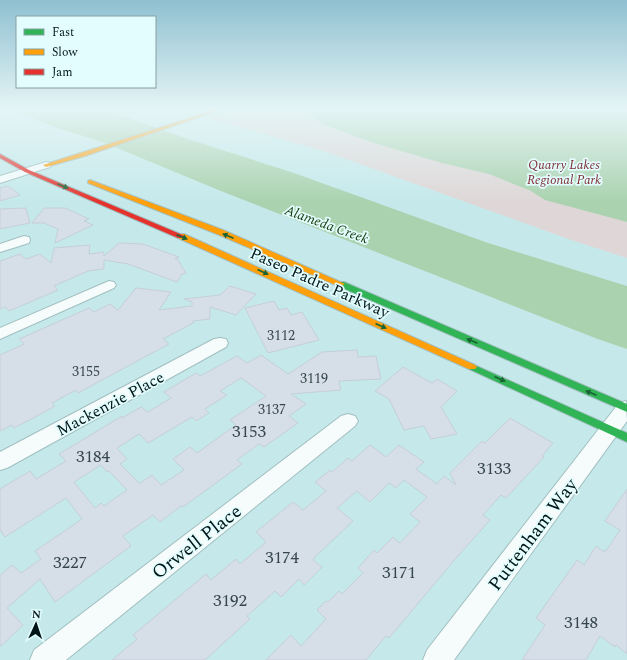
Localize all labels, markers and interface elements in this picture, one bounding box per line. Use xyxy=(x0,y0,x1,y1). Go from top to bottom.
legend xyxy=(16,16,156,88)
text: Fast xyxy=(52,23,74,42)
text: Slow xyxy=(52,43,78,62)
text: Jam xyxy=(52,63,73,82)
park label: Quarry Lakes Regional Park xyxy=(527,155,601,190)
one-way arrow xyxy=(57,183,68,189)
water label: Alameda Creek xyxy=(281,199,372,249)
one-way arrow xyxy=(223,233,234,239)
one-way arrow xyxy=(177,234,188,240)
street label: Paseo Padre Parkway xyxy=(246,241,394,325)
one-way arrow xyxy=(257,270,269,276)
one-way arrow xyxy=(376,323,387,329)
house number: 3112 xyxy=(267,325,295,346)
one-way arrow xyxy=(467,338,478,344)
house number: 3155 xyxy=(72,361,100,382)
street label: Mackenzie Place xyxy=(52,365,169,442)
house number: 3119 xyxy=(300,368,328,389)
one-way arrow xyxy=(494,376,505,382)
one-way arrow xyxy=(584,389,596,395)
house number: 3137 xyxy=(258,399,286,420)
house number: 3153 xyxy=(232,419,266,445)
house number: 3184 xyxy=(76,444,110,470)
house number: 3133 xyxy=(477,456,511,482)
street label: Puttenham Way xyxy=(481,472,586,597)
street label: Orwell Place xyxy=(146,498,248,587)
house number: 3174 xyxy=(265,545,299,571)
house number: 3227 xyxy=(53,550,87,576)
house number: 3171 xyxy=(382,560,416,586)
house number: 3192 xyxy=(213,588,247,614)
north arrow xyxy=(16,604,56,644)
text: N xyxy=(32,606,41,623)
house number: 3148 xyxy=(564,610,598,636)

